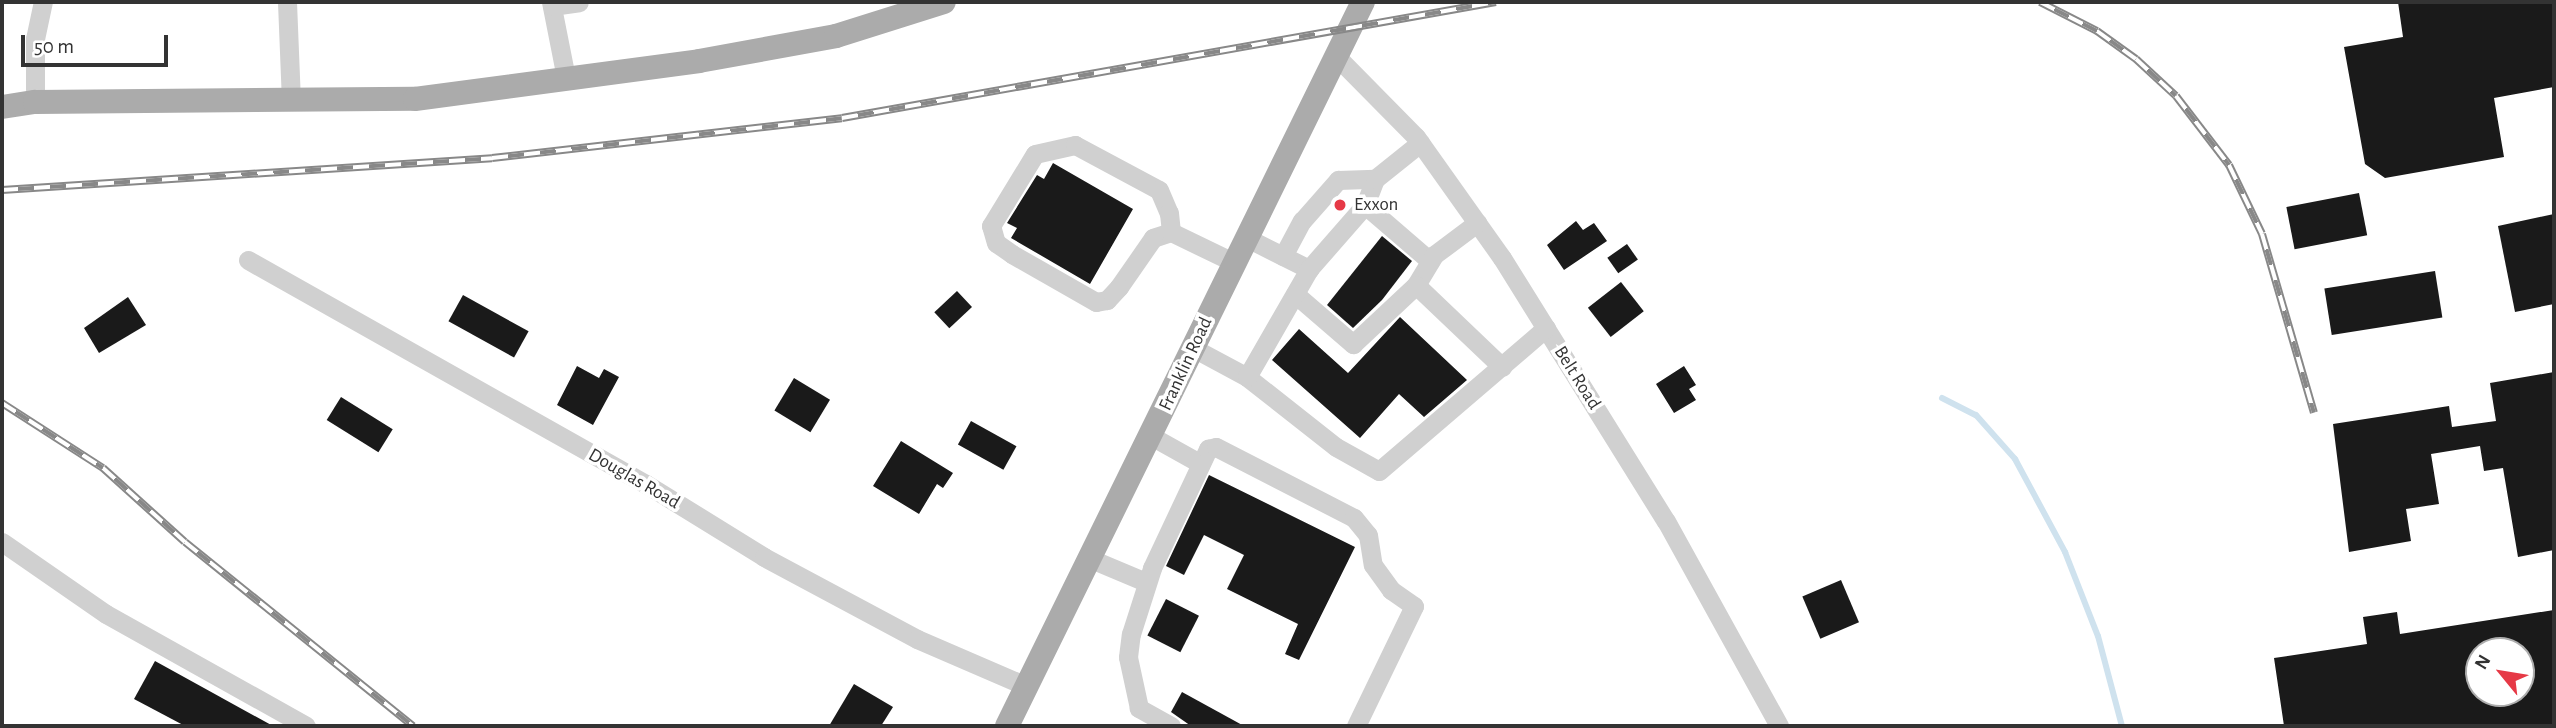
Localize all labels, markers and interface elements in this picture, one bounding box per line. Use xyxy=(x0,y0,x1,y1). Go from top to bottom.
scale bar xyxy=(24,21,172,65)
text: 50 m xyxy=(34,36,74,57)
place label: Exxon xyxy=(1354,194,1398,216)
marker: Exxon xyxy=(1332,197,1348,213)
street label: Franklin Road xyxy=(1154,314,1218,414)
street label: Belt Road xyxy=(1549,342,1605,414)
street label: Douglas Road xyxy=(584,444,684,514)
north arrow xyxy=(2465,637,2535,707)
text: N xyxy=(2472,652,2495,673)

